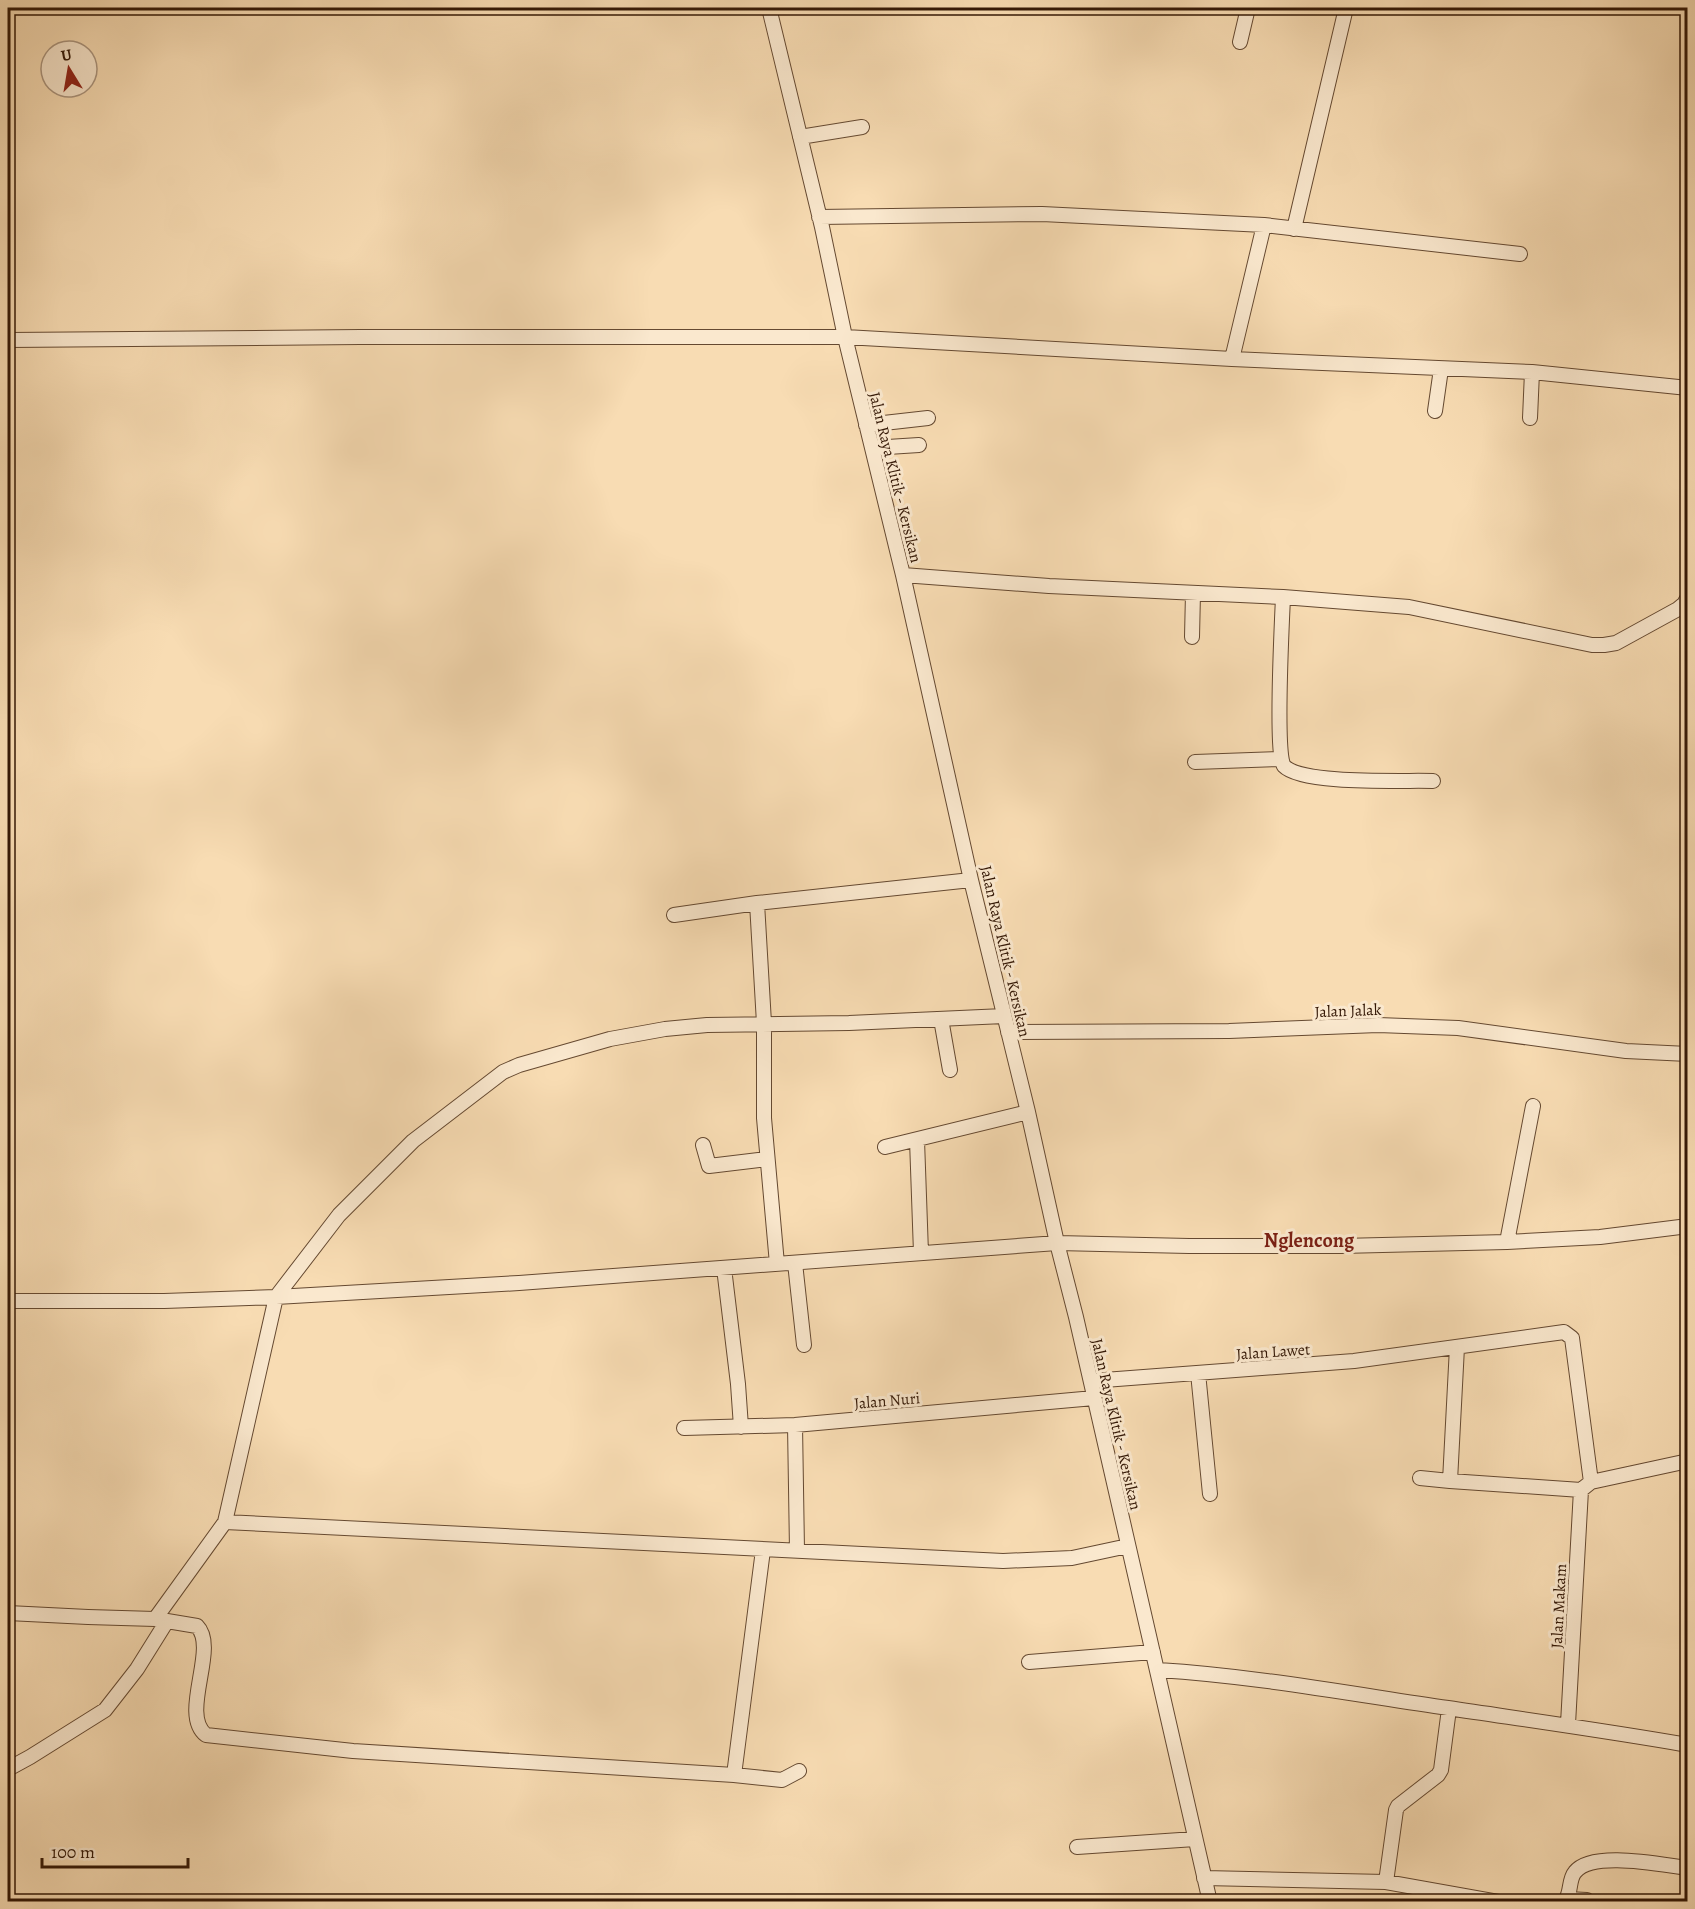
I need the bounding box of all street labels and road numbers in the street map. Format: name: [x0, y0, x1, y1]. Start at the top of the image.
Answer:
street label: Jalan Raya Klitik - Kersikan: [863, 390, 927, 565]
street label: Jalan Raya Klitik - Kersikan: [975, 863, 1036, 1039]
street label: Jalan Jalak: [1314, 999, 1382, 1023]
street label: Jalan Raya Klitik - Kersikan: [1086, 1336, 1147, 1512]
street label: Jalan Lawet: [1235, 1338, 1311, 1366]
street label: Jalan Nuri: [853, 1387, 921, 1415]
street label: Jalan Makam: [1546, 1563, 1572, 1649]

